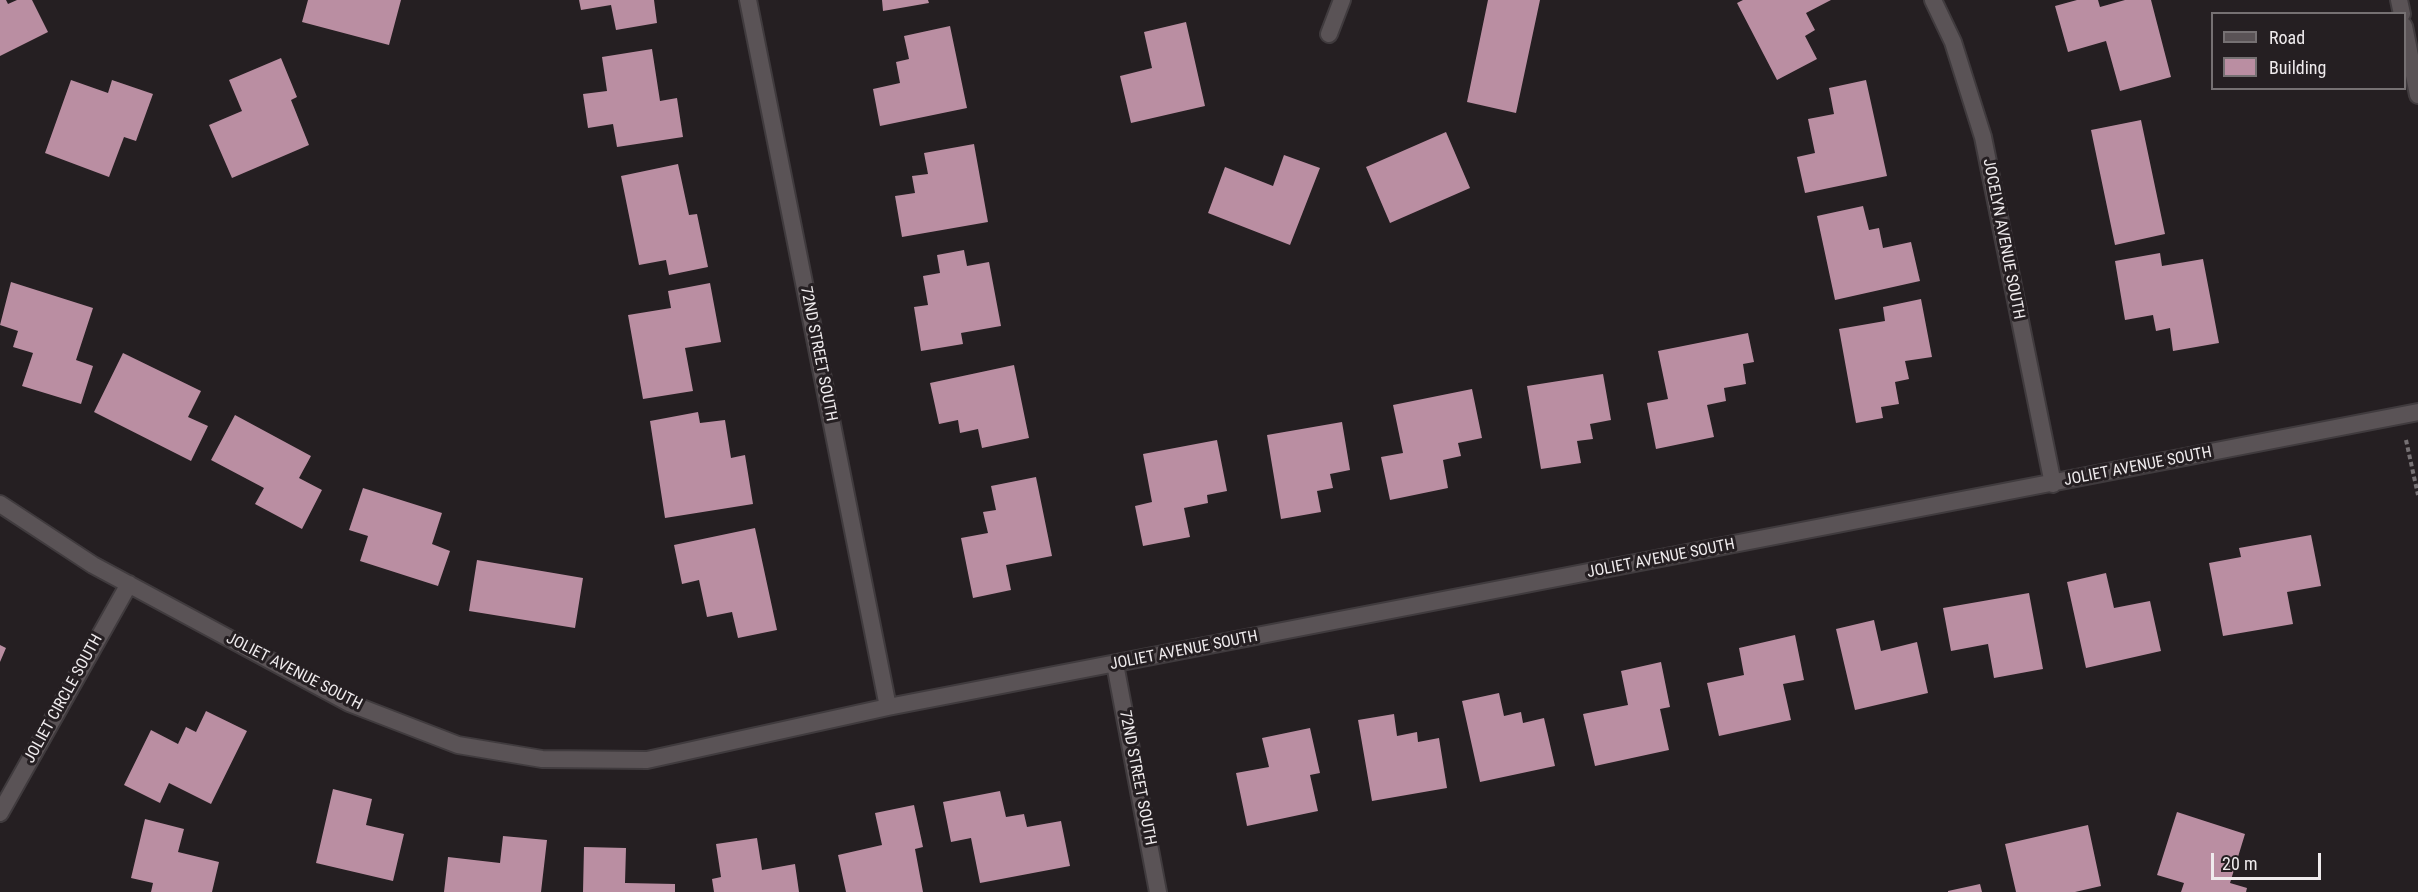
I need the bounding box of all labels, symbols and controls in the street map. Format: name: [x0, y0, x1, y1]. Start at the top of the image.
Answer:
legend: [2211, 12, 2406, 90]
text: Road: [2269, 27, 2305, 48]
text: Building: [2269, 57, 2326, 78]
street label: JOCELYN AVENUE SOUTH: [1978, 157, 2028, 321]
street label: 72ND STREET SOUTH: [796, 285, 840, 423]
street label: JOLIET AVENUE SOUTH: [2062, 443, 2214, 491]
street label: JOLIET AVENUE SOUTH: [1585, 535, 1737, 583]
street label: JOLIET AVENUE SOUTH: [1108, 627, 1260, 675]
street label: JOLIET AVENUE SOUTH: [223, 629, 365, 715]
street label: JOLIET CIRCLE SOUTH: [21, 631, 107, 767]
street label: 72ND STREET SOUTH: [1115, 709, 1159, 847]
scale bar: [2214, 841, 2324, 879]
text: 20 m: [2222, 853, 2257, 874]

